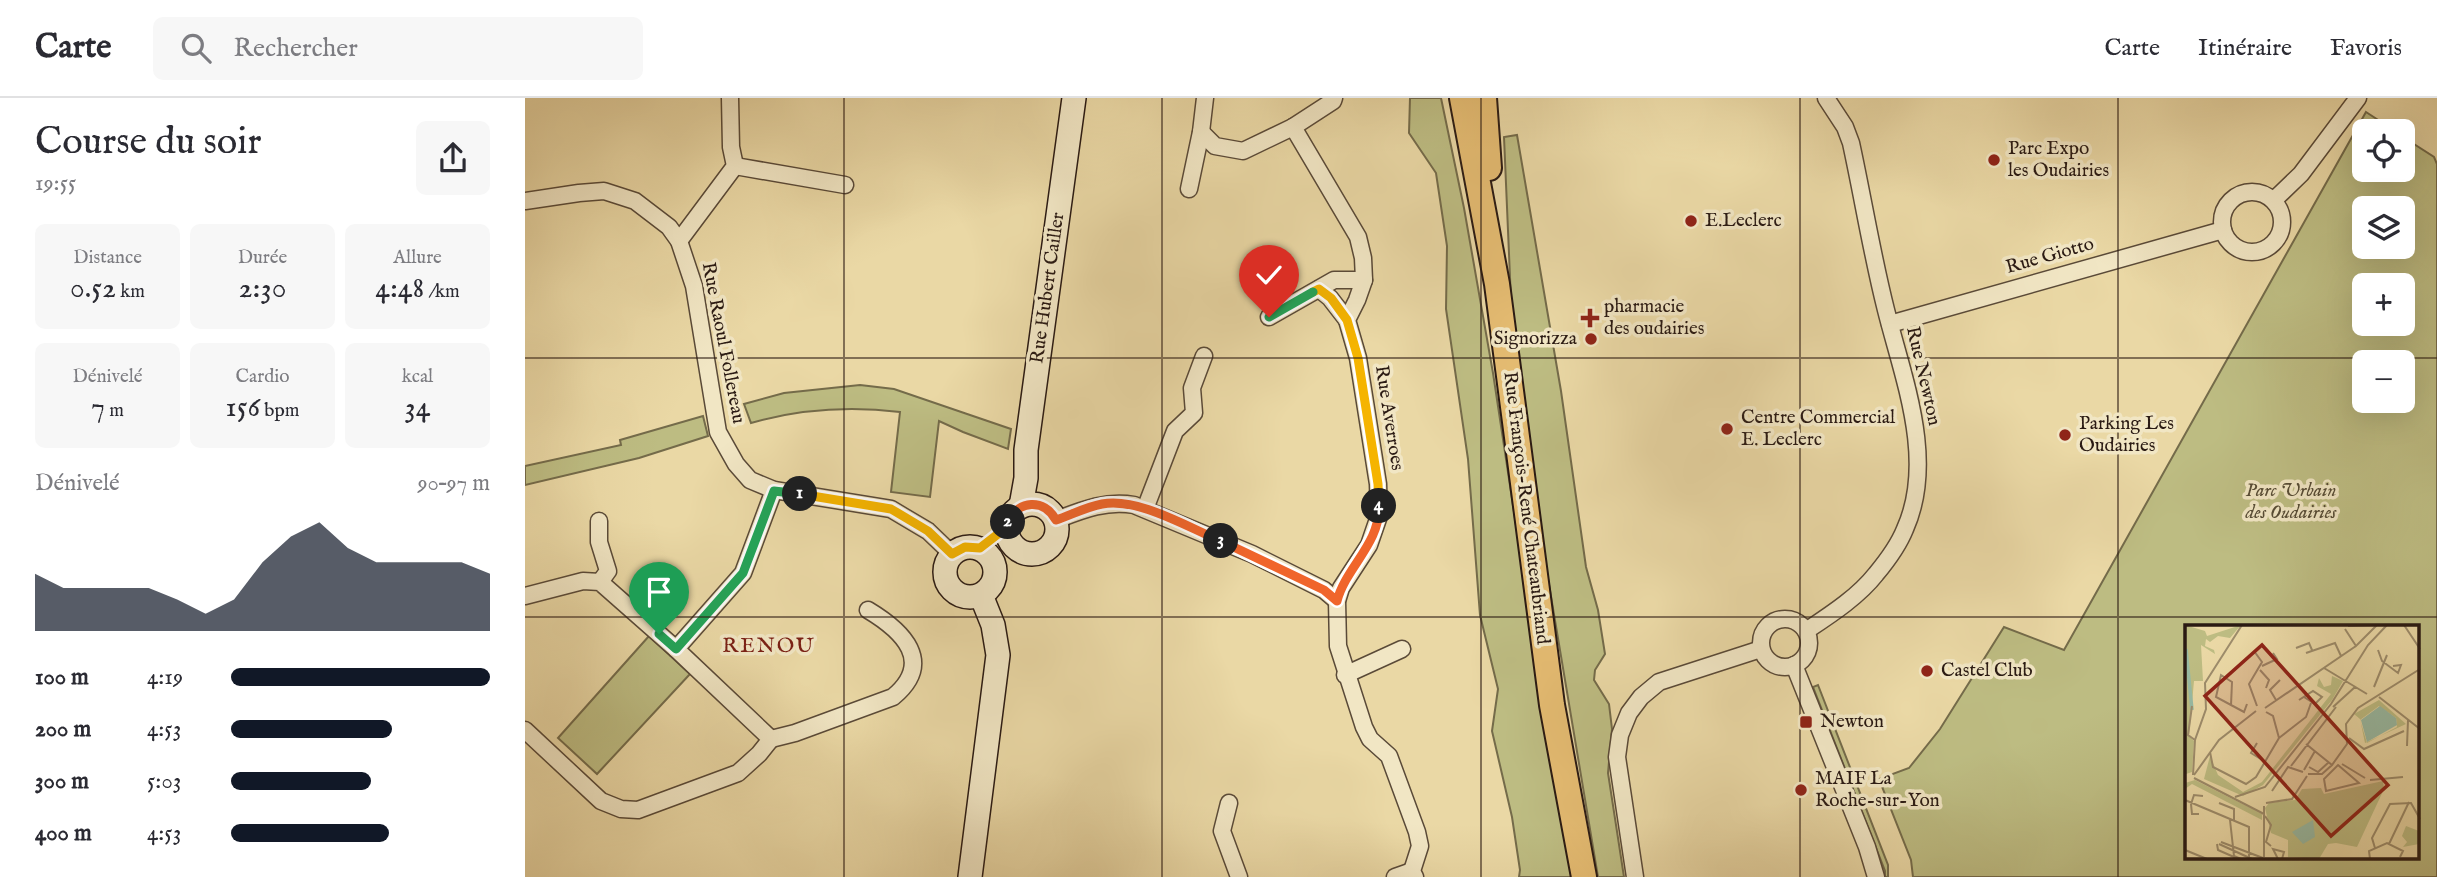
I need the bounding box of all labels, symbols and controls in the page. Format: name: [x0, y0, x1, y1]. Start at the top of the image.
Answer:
search box: [153, 17, 643, 80]
text: Carte: [35, 27, 111, 69]
icon: search: [177, 29, 215, 67]
text: Rechercher: [233, 32, 358, 65]
text: Carte: [2104, 33, 2160, 64]
text: Itinéraire: [2198, 33, 2292, 64]
text: Favoris: [2330, 33, 2402, 64]
text: Course du soir: [35, 119, 261, 167]
map controls: [2352, 119, 2415, 413]
button: locate: [2352, 119, 2415, 182]
button: share: [416, 121, 490, 195]
place label: Parc Expo les Oudairies: [2008, 137, 2109, 183]
marker: Parc Expo les Oudairies: [1986, 152, 2002, 168]
text: 19:55: [35, 169, 76, 198]
button: layers: [2352, 196, 2415, 259]
place label: E.Leclerc: [1705, 209, 1782, 233]
street label: Rue Hubert Cailler: [1026, 211, 1070, 365]
marker: E.Leclerc: [1683, 213, 1699, 229]
street label: Rue Giotto: [2003, 232, 2097, 280]
pin: [1239, 245, 1299, 317]
text: Distance: [73, 246, 142, 270]
text: Durée: [238, 246, 287, 270]
text: Allure: [393, 246, 442, 270]
icon: check: [1250, 256, 1288, 294]
street label: Rue Raoul Follereau: [696, 260, 750, 426]
text: 0.52: [70, 270, 116, 308]
text: 2:30: [239, 270, 286, 308]
text: 4:48: [375, 270, 424, 308]
button: +: [2352, 273, 2415, 336]
text: km: [116, 280, 145, 304]
text: /km: [424, 280, 460, 304]
place label: pharmacie des oudairies: [1604, 295, 1705, 341]
marker: pharmacie des oudairies: [1582, 310, 1598, 326]
street label: Rue Newton: [1900, 324, 1946, 428]
place label: Signorizza: [1494, 327, 1578, 351]
marker: Signorizza: [1583, 331, 1599, 347]
button: −: [2352, 350, 2415, 413]
street label: Rue Averroes: [1369, 364, 1409, 472]
text: Dénivelé: [73, 365, 142, 389]
text: Cardio: [235, 365, 290, 389]
text: kcal: [402, 365, 433, 389]
street label: Rue François-René Chateaubriand: [1497, 370, 1555, 647]
text: 7: [91, 389, 105, 427]
text: 156: [226, 389, 260, 427]
text: 34: [405, 389, 430, 427]
text: m: [105, 399, 124, 423]
text: bpm: [260, 399, 299, 423]
place label: Centre Commercial E. Leclerc: [1741, 406, 1896, 452]
place label: Parking Les Oudairies: [2079, 412, 2174, 458]
marker: Centre Commercial E. Leclerc: [1719, 421, 1735, 437]
marker: Parking Les Oudairies: [2057, 427, 2073, 443]
text: Dénivelé: [35, 469, 120, 498]
text: 90–97 m: [417, 469, 490, 498]
pin: 1: [783, 476, 817, 512]
park label: Parc Urbain des Oudairies: [2244, 479, 2337, 525]
text: 1: [796, 481, 803, 505]
pin: 4: [1361, 488, 1397, 524]
text: 4: [1374, 493, 1383, 517]
pin: 2: [991, 504, 1025, 540]
text: 2: [1003, 509, 1012, 533]
pin: 3: [1203, 524, 1239, 558]
text: 3: [1217, 528, 1224, 552]
pin: [629, 562, 689, 634]
icon: arrive: [640, 573, 678, 611]
inset map: [2185, 625, 2420, 860]
district label: RENOU: [722, 633, 816, 660]
place label: Castel Club: [1941, 659, 2033, 683]
text: 100 m: [35, 663, 89, 692]
text: 4:19: [147, 663, 183, 692]
marker: Castel Club: [1919, 663, 1935, 679]
place label: Newton: [1820, 710, 1884, 734]
marker: Newton: [1798, 714, 1814, 730]
text: 200 m: [35, 715, 91, 744]
text: 4:53: [147, 715, 181, 744]
text: 300 m: [35, 767, 89, 796]
text: 5:03: [147, 767, 181, 796]
place label: MAIF La Roche-sur-Yon: [1815, 767, 1940, 813]
marker: MAIF La Roche-sur-Yon: [1793, 782, 1809, 798]
text: 400 m: [35, 819, 92, 848]
text: 4:53: [147, 819, 181, 848]

